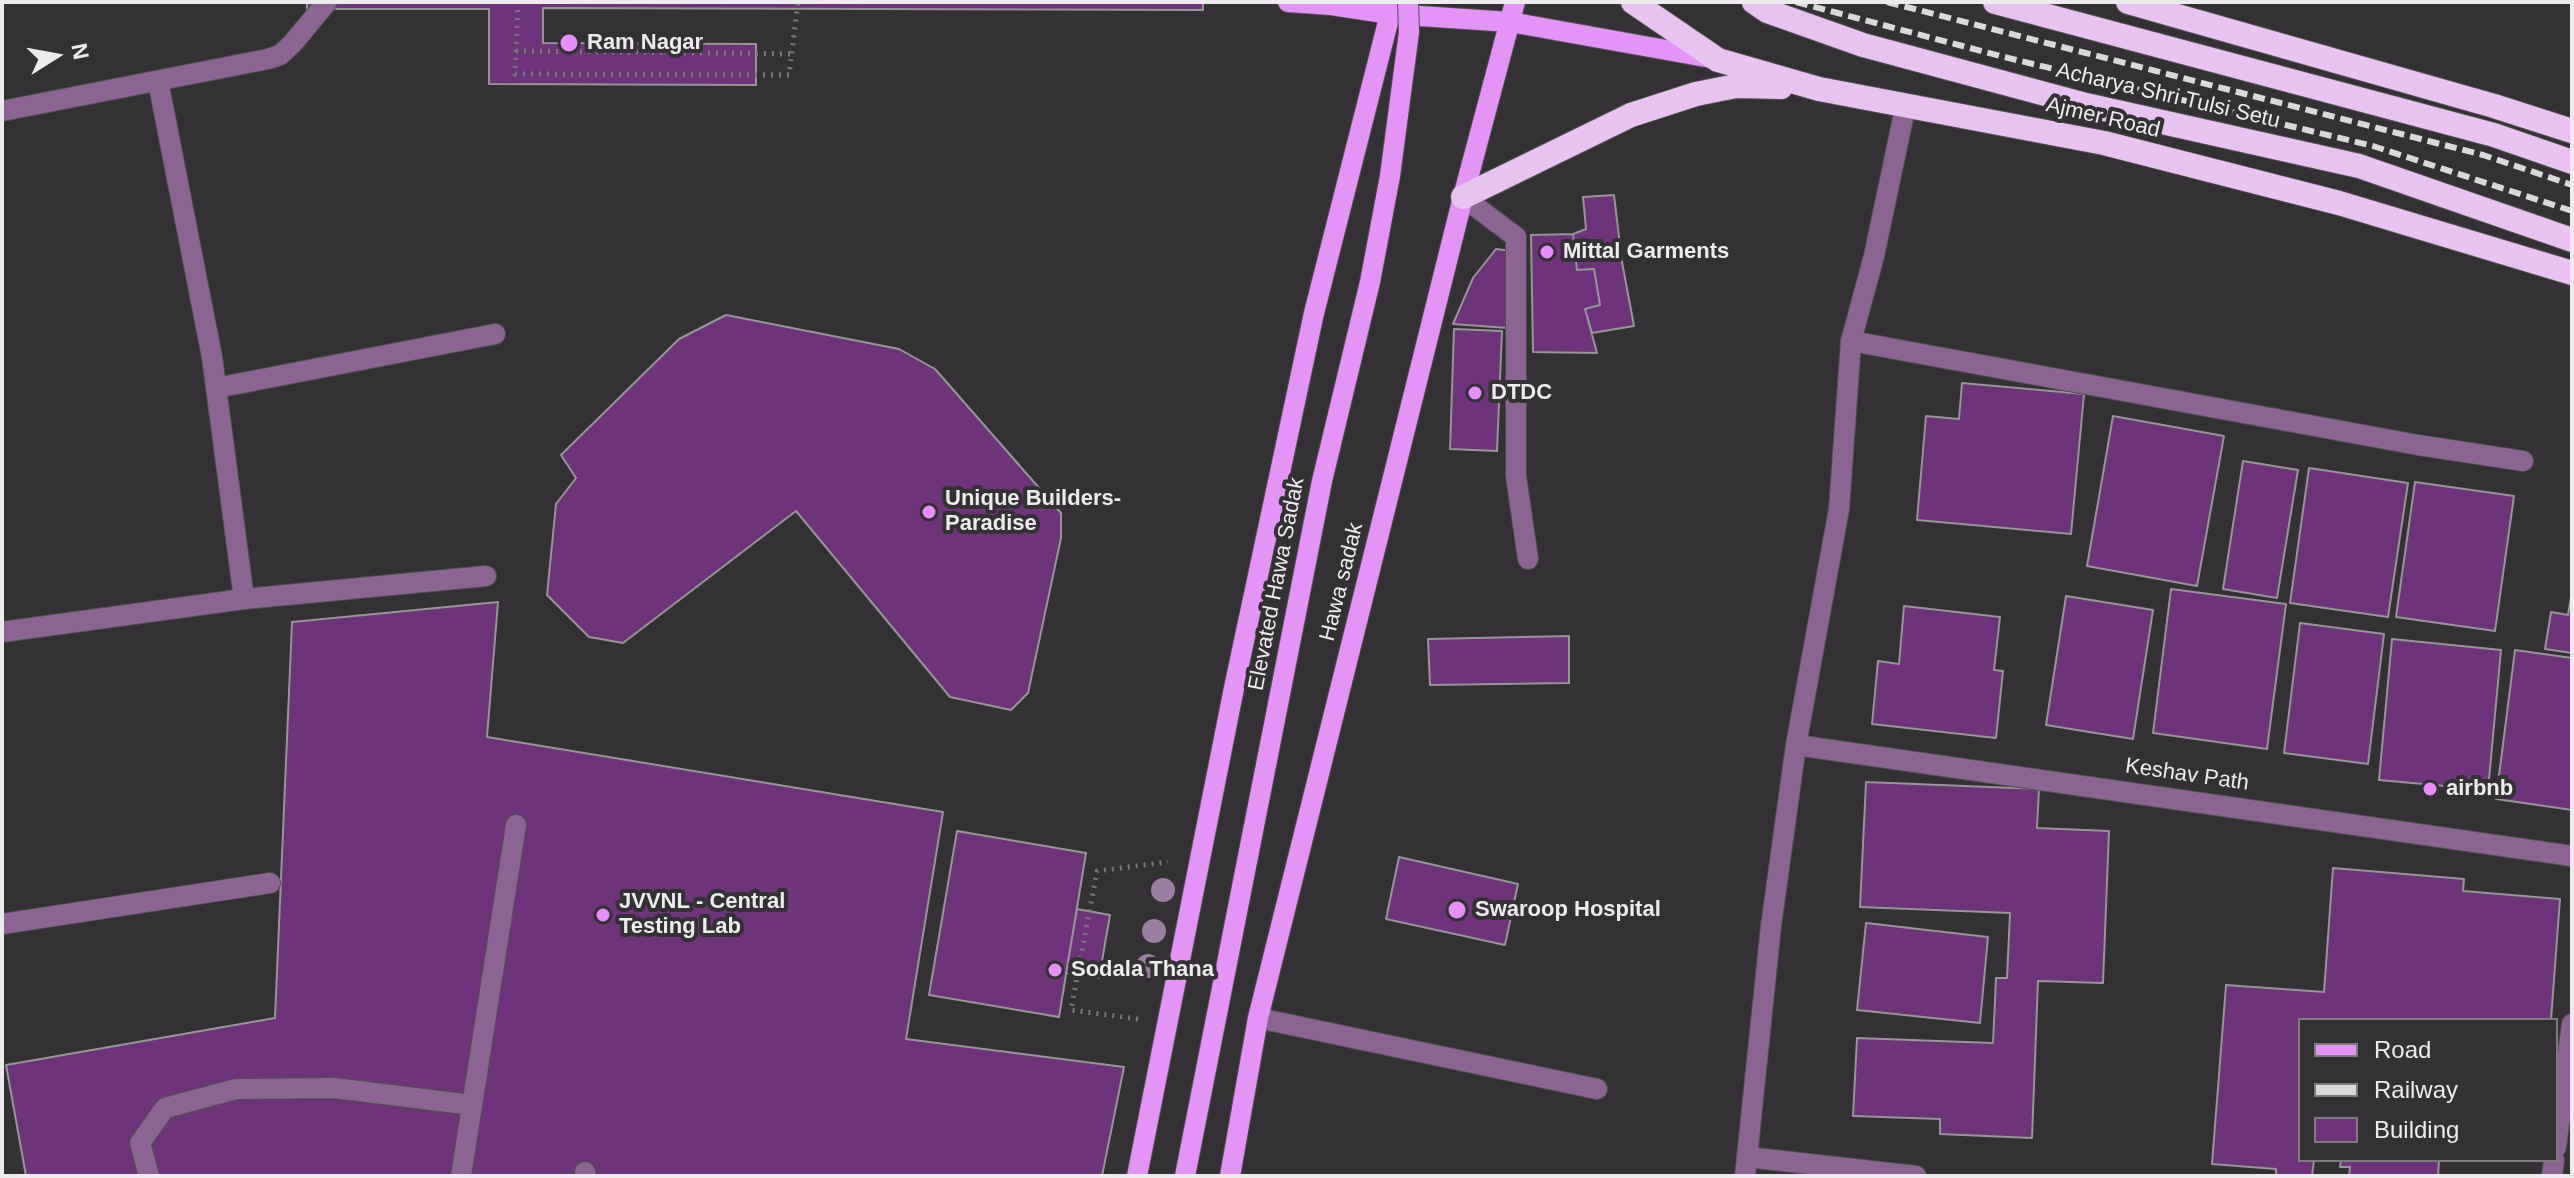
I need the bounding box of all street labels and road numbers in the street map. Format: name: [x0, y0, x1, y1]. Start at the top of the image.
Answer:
street label: Acharya Shri Tulsi Setu: [2053, 57, 2283, 135]
street label: Ajmer Road: [2043, 92, 2163, 144]
street label: Elevated Hawa Sadak: [1243, 475, 1311, 693]
street label: Hawa sadak: [1315, 520, 1369, 644]
street label: Keshav Path: [2123, 753, 2251, 797]

